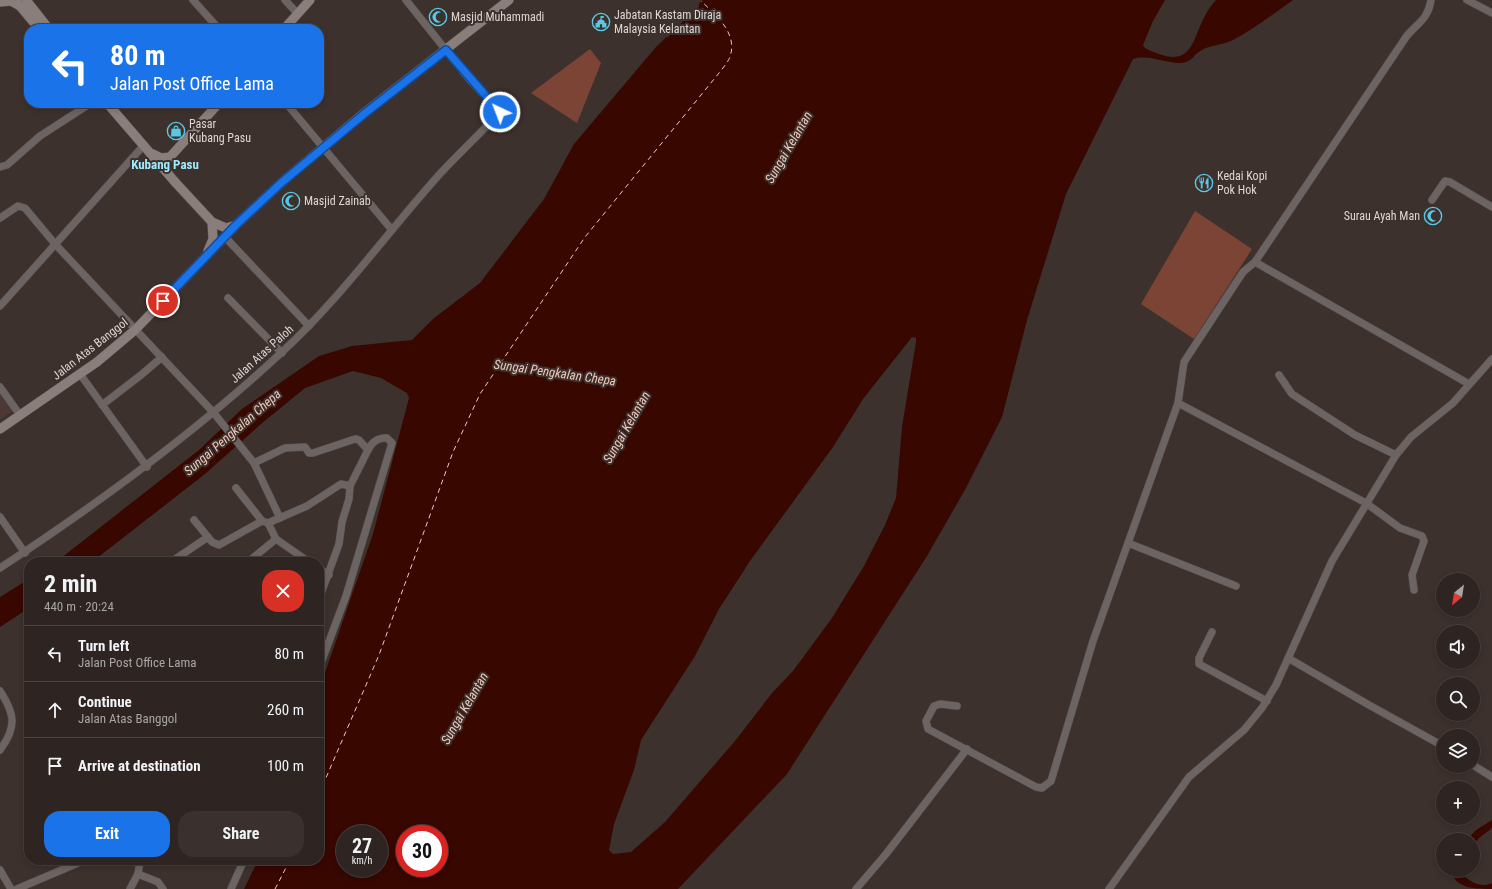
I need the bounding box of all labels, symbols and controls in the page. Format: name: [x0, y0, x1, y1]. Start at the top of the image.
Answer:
mosque icon: Masjid Muhammadi: [428, 7, 448, 27]
place label: Jabatan Kastam Diraja Malaysia Kelantan: [614, 8, 721, 36]
place label: Masjid Muhammadi: [451, 10, 544, 24]
public building icon: Jabatan Kastam Diraja Malaysia Kelantan: [591, 12, 611, 32]
text: 80 m: [110, 39, 166, 72]
icon: left: [44, 40, 96, 92]
text: Jalan Post Office Lama: [110, 73, 274, 94]
position arrow: [479, 91, 521, 133]
water label: Sungai Kelantan: [762, 109, 815, 186]
place label: Pasar Kubang Pasu: [189, 117, 251, 145]
shop icon: Pasar Kubang Pasu: [166, 121, 186, 141]
district label: Kubang Pasu: [131, 157, 199, 172]
place label: Kedai Kopi Pok Hok: [1217, 169, 1267, 197]
restaurant icon: Kedai Kopi Pok Hok: [1194, 173, 1214, 193]
mosque icon: Masjid Zainab: [281, 191, 301, 211]
place label: Masjid Zainab: [304, 194, 371, 208]
mosque icon: Surau Ayah Man: [1423, 206, 1443, 226]
place label: Surau Ayah Man: [1344, 209, 1420, 223]
pin: [146, 284, 180, 318]
icon: arrive: [152, 290, 174, 312]
street label: Jalan Atas Banggol: [50, 315, 130, 383]
street label: Jalan Atas Paloh: [228, 322, 297, 386]
water label: Sungai Pengkalan Chepa: [493, 356, 617, 388]
water label: Sungai Pengkalan Chepa: [181, 386, 284, 478]
water label: Sungai Kelantan: [600, 389, 653, 466]
text: 2 min: [44, 570, 97, 598]
button: close: [262, 570, 304, 612]
north arrow: [1436, 573, 1480, 617]
map controls: [1436, 573, 1480, 877]
text: 440 m · 20:24: [44, 599, 114, 614]
button: sound: [1436, 625, 1480, 669]
text: Turn left: [78, 637, 129, 655]
icon: left: [44, 643, 66, 665]
text: 80 m: [274, 645, 304, 663]
text: Jalan Post Office Lama: [78, 655, 196, 670]
water label: Sungai Kelantan: [438, 670, 491, 747]
button: search: [1436, 677, 1480, 721]
text: Continue: [78, 693, 132, 711]
icon: ahead: [44, 699, 66, 721]
text: 260 m: [267, 701, 304, 719]
text: Jalan Atas Banggol: [78, 711, 177, 726]
button: layers: [1436, 729, 1480, 773]
icon: arrive: [44, 755, 66, 777]
text: Arrive at destination: [78, 757, 201, 775]
text: 100 m: [267, 757, 304, 775]
button: +: [1436, 781, 1480, 825]
button: Exit: [44, 811, 170, 857]
button: Share: [178, 811, 304, 857]
speed limit sign: 30: [396, 825, 448, 877]
button: −: [1436, 833, 1480, 877]
text: 27: [352, 834, 372, 858]
text: km/h: [352, 855, 372, 866]

